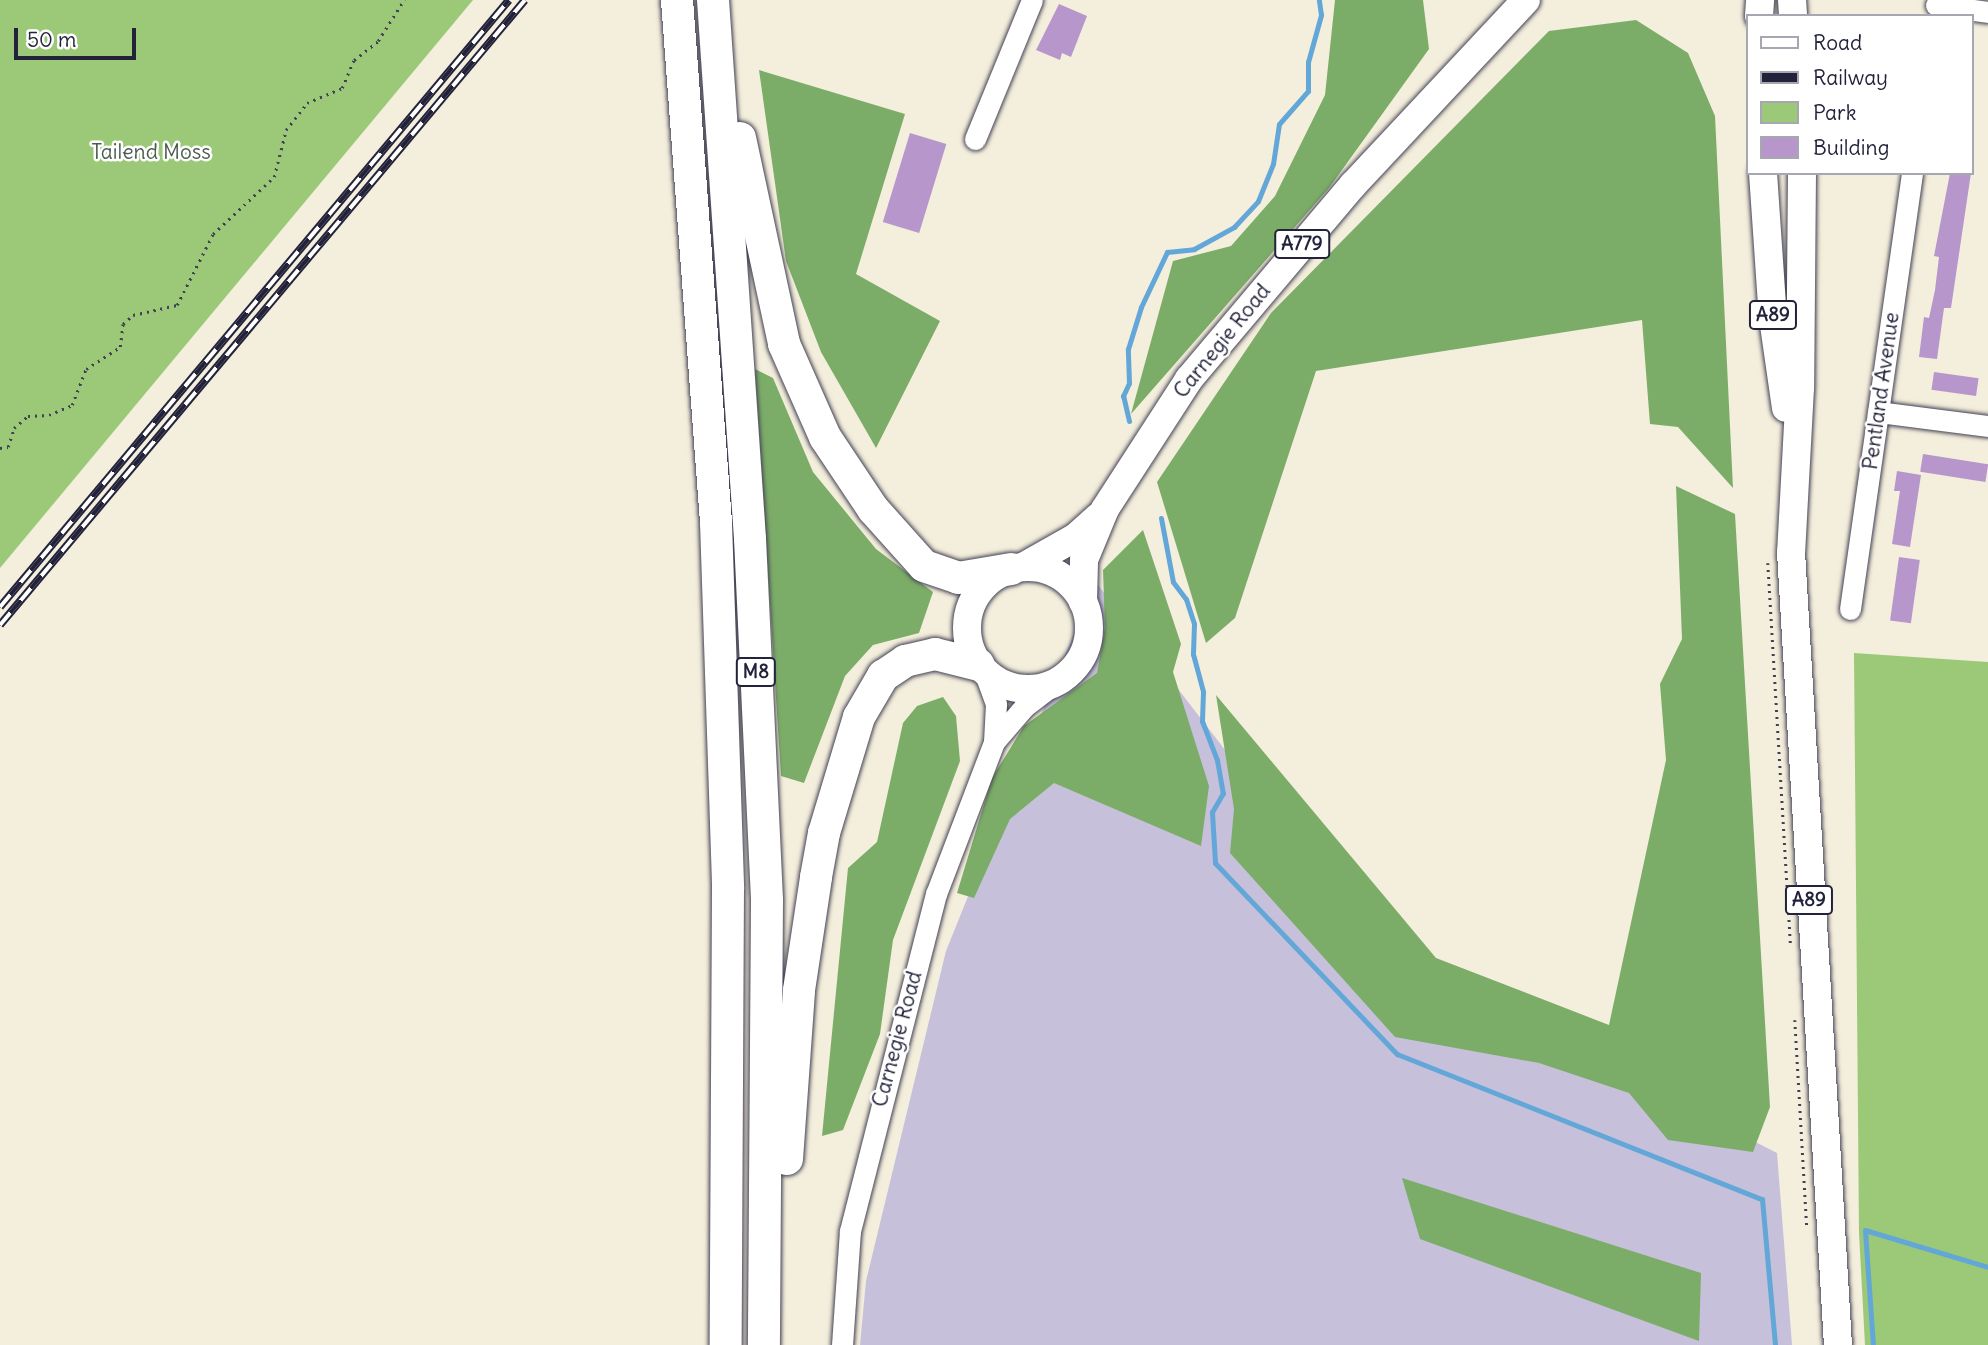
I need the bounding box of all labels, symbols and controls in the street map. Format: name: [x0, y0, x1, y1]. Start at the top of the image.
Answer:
scale bar: [18, 14, 140, 58]
legend: [1746, 14, 1974, 175]
text: 50 m: [27, 26, 76, 53]
text: Road: [1813, 29, 1862, 56]
text: Railway: [1813, 64, 1888, 91]
text: Park: [1813, 99, 1856, 126]
text: Building: [1813, 134, 1889, 161]
park label: Tailend Moss: [91, 139, 211, 165]
road number: A779: [1274, 228, 1330, 260]
street label: Carnegie Road: [1168, 279, 1276, 403]
road number: A89: [1748, 300, 1798, 330]
street label: Pentland Avenue: [1857, 311, 1905, 471]
road number: M8: [735, 656, 777, 688]
road number: A89: [1784, 885, 1834, 916]
street label: Carnegie Road: [867, 968, 927, 1110]

